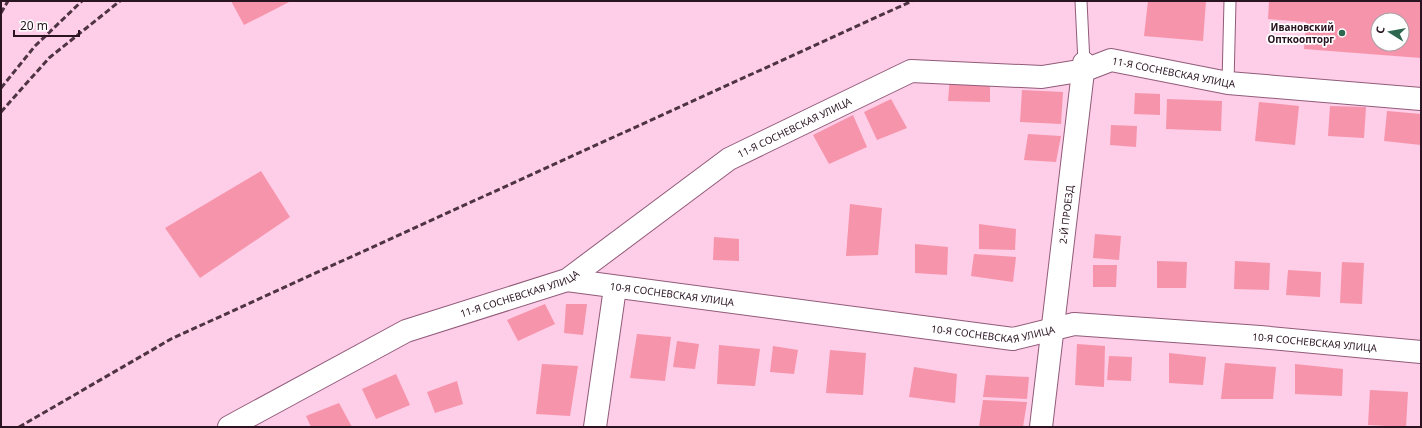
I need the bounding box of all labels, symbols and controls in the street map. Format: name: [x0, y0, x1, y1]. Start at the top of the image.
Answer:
scale bar: [14, 12, 79, 38]
north arrow: [1370, 12, 1410, 52]
text: 20 m: [20, 17, 48, 34]
place label: Ивановский Опткоопторг: [1268, 20, 1334, 46]
text: С: [1372, 25, 1388, 35]
marker: Ивановский Опткоопторг: [1337, 28, 1347, 38]
street label: 11-Я СОСНЕВСКАЯ УЛИЦА: [1111, 53, 1236, 91]
street label: 11-Я СОСНЕВСКАЯ УЛИЦА: [735, 94, 854, 161]
street label: 2-Й ПРОЕЗД: [1056, 184, 1077, 245]
street label: 11-Я СОСНЕВСКАЯ УЛИЦА: [458, 266, 582, 320]
street label: 10-Я СОСНЕВСКАЯ УЛИЦА: [609, 279, 736, 309]
street label: 10-Я СОСНЕВСКАЯ УЛИЦА: [930, 321, 1057, 346]
street label: 10-Я СОСНЕВСКАЯ УЛИЦА: [1252, 329, 1378, 355]

